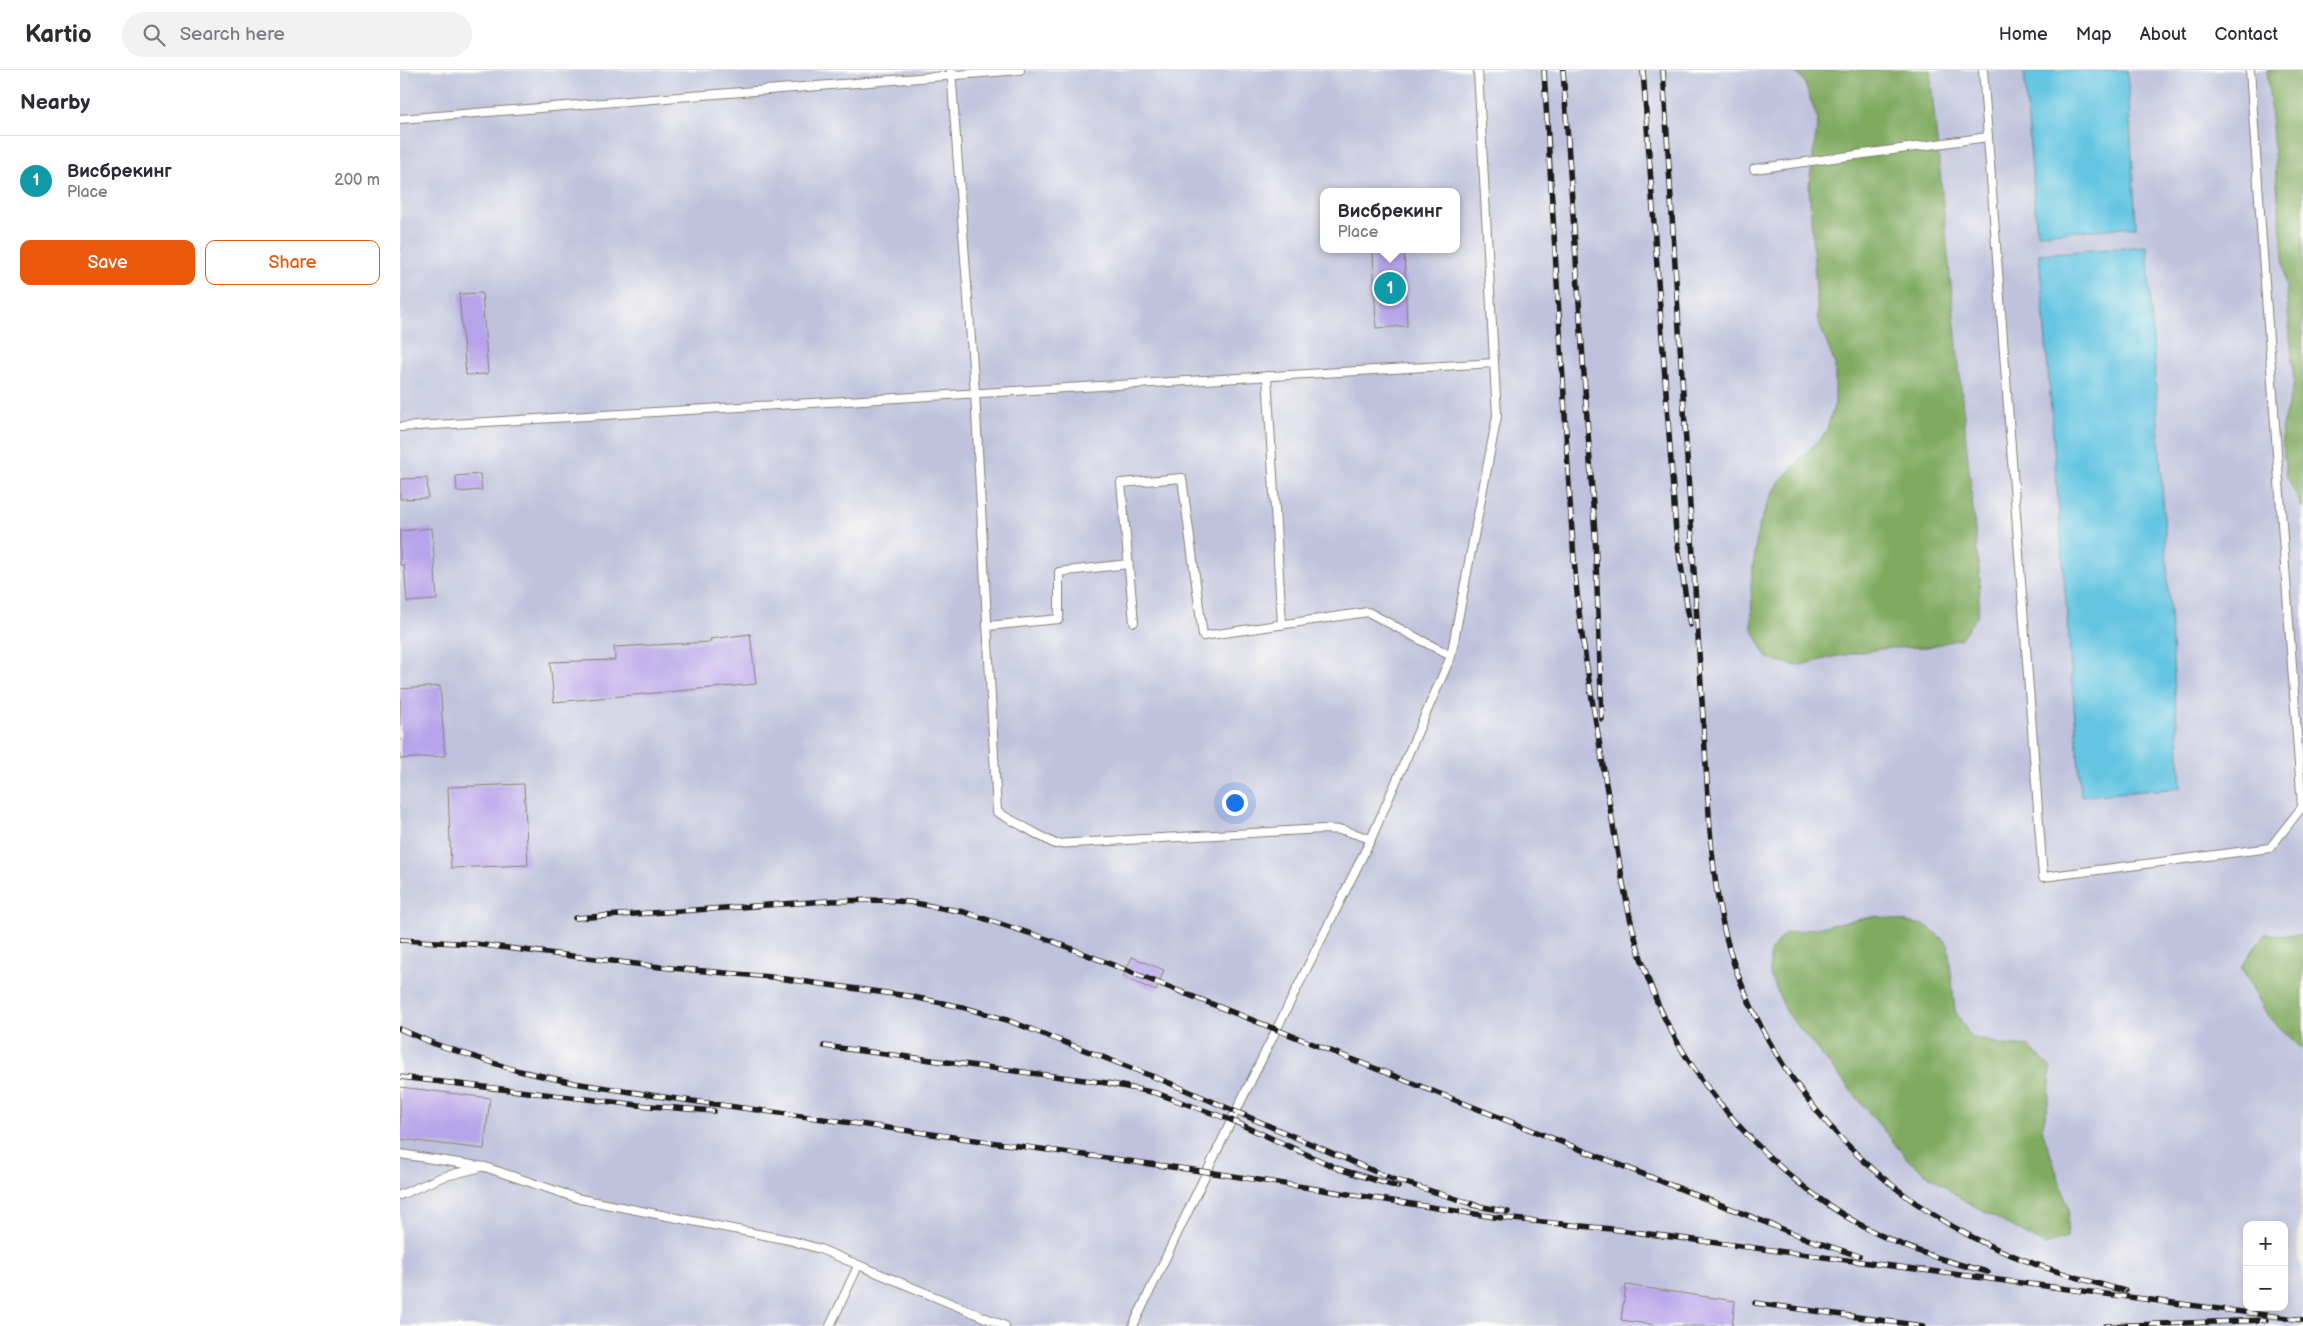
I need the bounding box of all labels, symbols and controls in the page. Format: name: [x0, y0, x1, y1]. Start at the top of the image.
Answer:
search box: [122, 12, 472, 57]
text: Kartio: [25, 20, 92, 49]
icon: search: [140, 21, 168, 49]
text: Search here: [180, 23, 285, 46]
text: Home: [1999, 24, 2048, 45]
text: Map: [2076, 24, 2112, 45]
text: About: [2140, 24, 2187, 45]
text: Contact: [2215, 24, 2278, 45]
text: Nearby: [20, 90, 90, 115]
text: Висбрекинг: [67, 160, 172, 183]
text: 1: [33, 171, 39, 190]
text: 200 m: [334, 171, 380, 190]
text: Place: [67, 183, 108, 202]
popup: [1320, 188, 1460, 253]
text: Висбрекинг: [1338, 200, 1442, 223]
text: Place: [1338, 223, 1378, 242]
button: Save: [20, 240, 195, 285]
button: Share: [205, 240, 380, 285]
pin: 1: [1374, 269, 1406, 307]
your location: [1222, 790, 1248, 816]
map controls: [2243, 1221, 2288, 1311]
button: +: [2243, 1221, 2288, 1266]
button: −: [2243, 1266, 2288, 1311]

